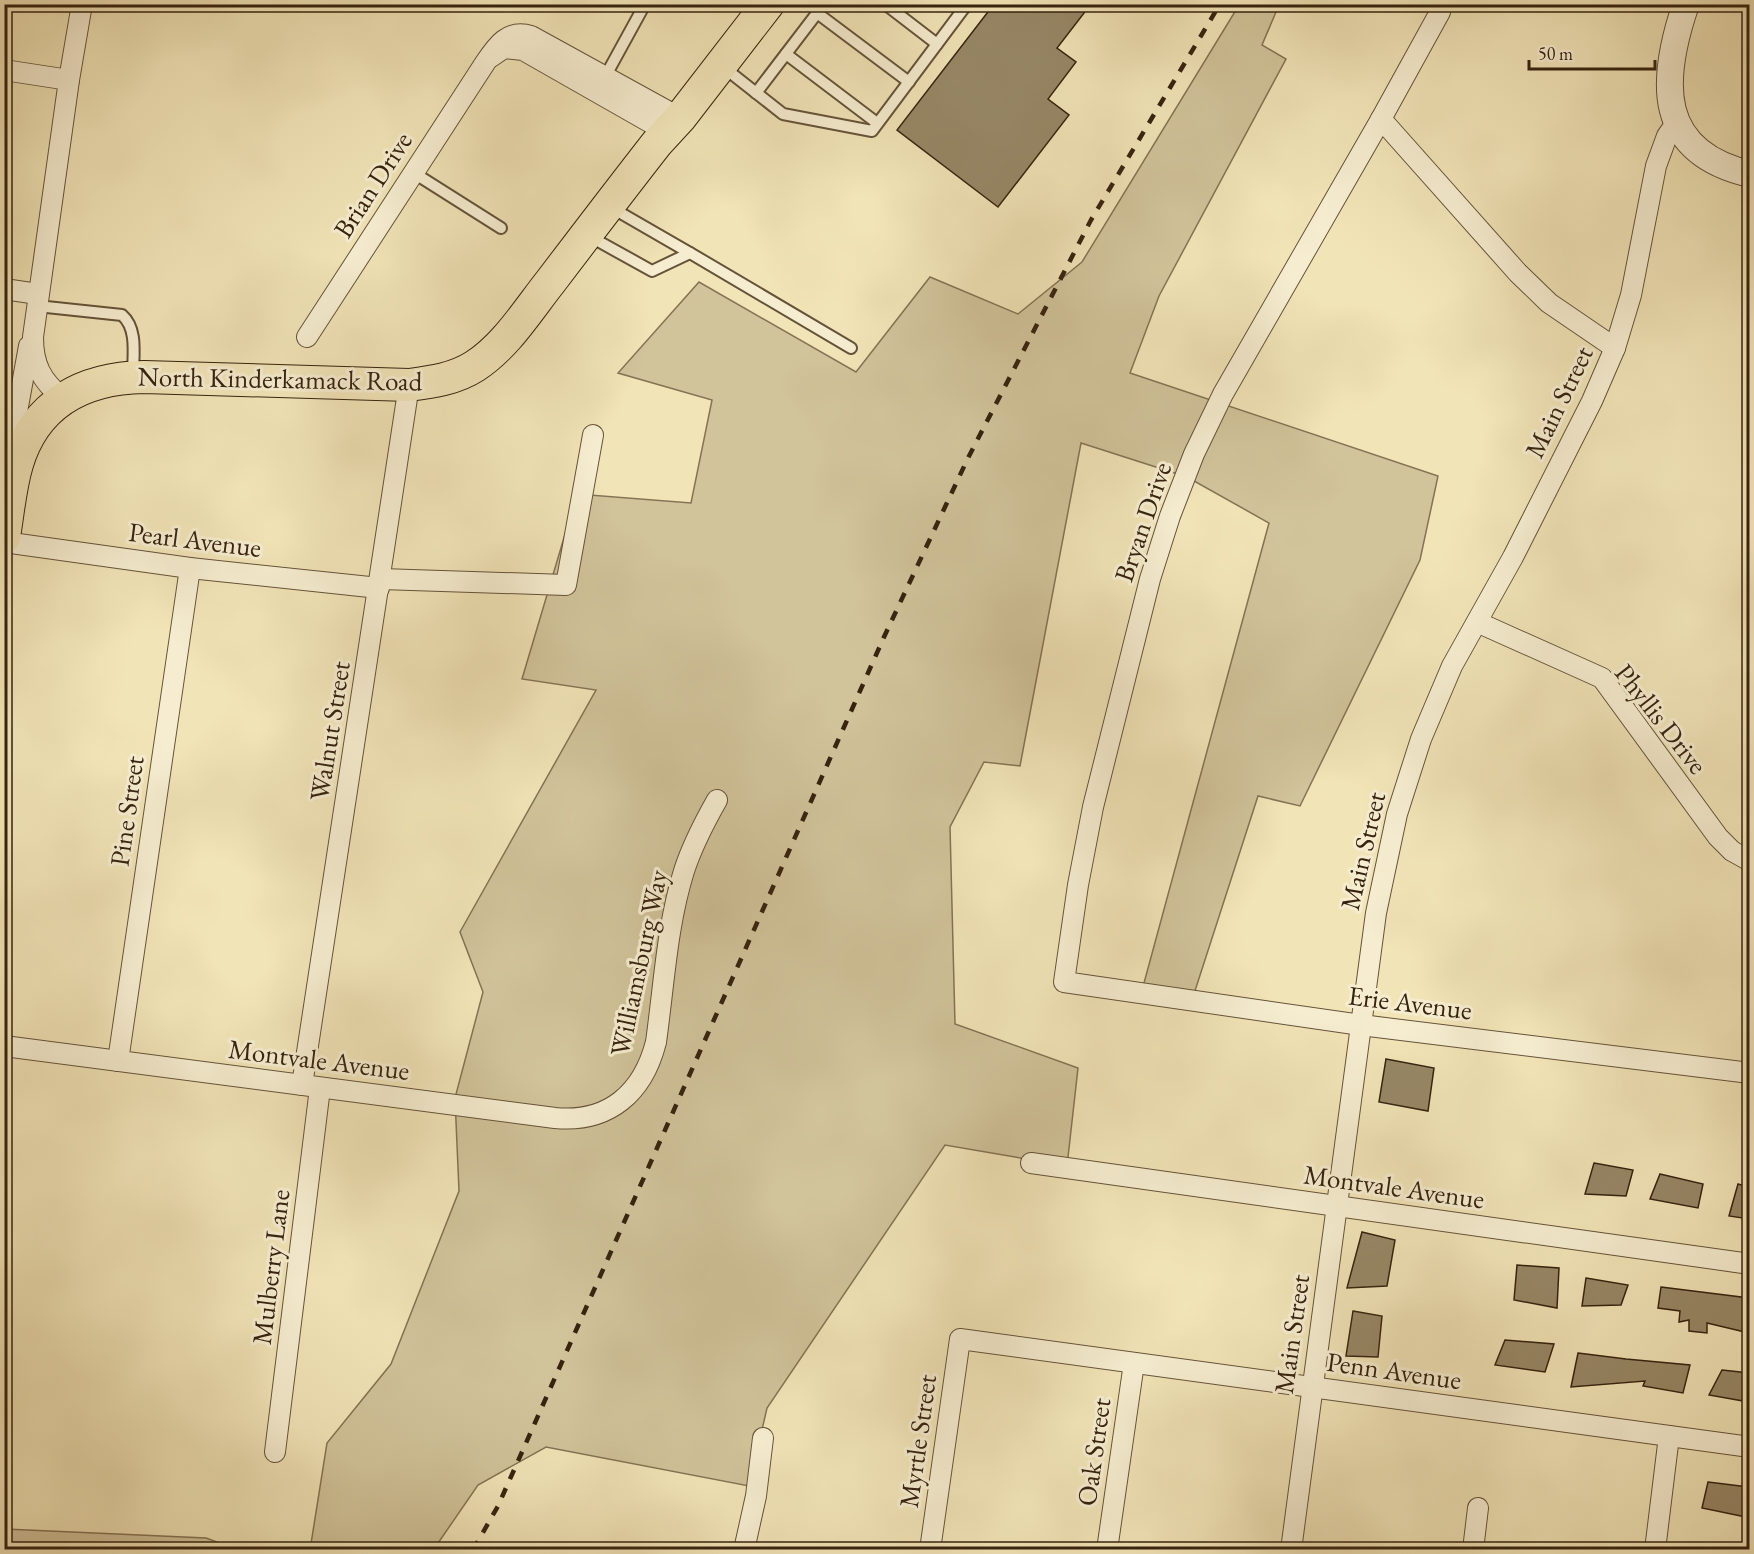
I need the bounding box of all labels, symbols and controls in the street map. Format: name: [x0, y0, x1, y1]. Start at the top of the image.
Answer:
scale bar: [1529, 33, 1655, 71]
text: 50 m: [1538, 42, 1573, 65]
street label: Brian Drive: [325, 125, 420, 244]
street label: Main Street: [1516, 340, 1601, 463]
street label: North Kinderkamack Road: [137, 359, 423, 398]
street label: Bryan Drive: [1106, 457, 1179, 586]
street label: Pearl Avenue: [127, 514, 263, 565]
street label: Phyllis Drive: [1607, 656, 1715, 781]
street label: Walnut Street: [301, 658, 358, 803]
street label: Pine Street: [101, 753, 152, 868]
street label: Main Street: [1332, 788, 1393, 913]
street label: Williamsburg Way: [602, 866, 675, 1059]
street label: Erie Avenue: [1346, 978, 1474, 1027]
street label: Montvale Avenue: [227, 1031, 412, 1088]
street label: Montvale Avenue: [1302, 1157, 1487, 1216]
street label: Mulberry Lane: [244, 1187, 297, 1347]
street label: Main Street: [1266, 1271, 1317, 1396]
street label: Penn Avenue: [1325, 1344, 1464, 1397]
street label: Myrtle Street: [891, 1371, 944, 1510]
street label: Oak Street: [1069, 1395, 1118, 1508]

